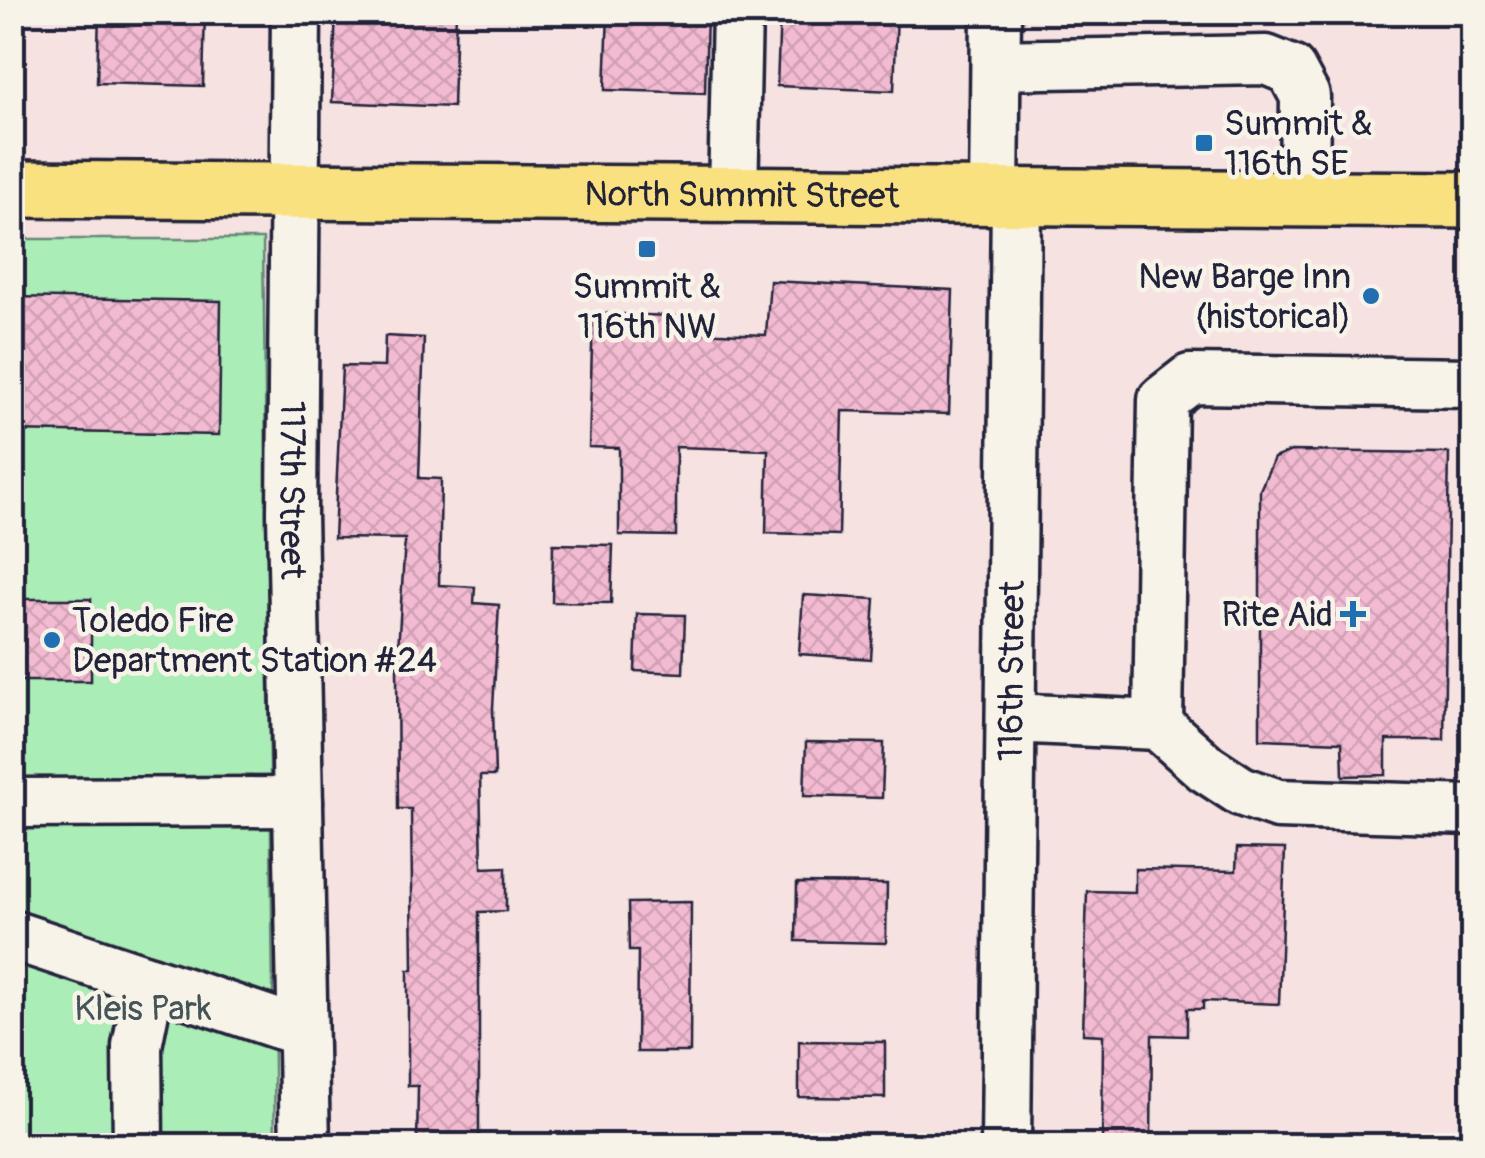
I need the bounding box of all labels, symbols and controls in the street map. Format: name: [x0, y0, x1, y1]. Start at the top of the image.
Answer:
place label: Summit & 116th SE: [1224, 102, 1373, 186]
marker: Summit & 116th SE: [1193, 132, 1215, 154]
street label: North Summit Street: [584, 172, 901, 219]
marker: Summit & 116th NW: [636, 238, 658, 260]
place label: New Barge Inn (historical): [1138, 255, 1351, 339]
place label: Summit & 116th NW: [573, 265, 721, 349]
marker: New Barge Inn (historical): [1360, 285, 1382, 307]
street label: 117th Street: [269, 400, 314, 581]
street label: 116th Street: [989, 579, 1035, 762]
place label: Rite Aid: [1221, 593, 1333, 637]
place label: Toledo Fire Department Station #24: [72, 599, 437, 683]
marker: Rite Aid: [1342, 603, 1364, 625]
marker: Toledo Fire Department Station #24: [41, 629, 63, 651]
park label: Kleis Park: [74, 987, 212, 1031]

